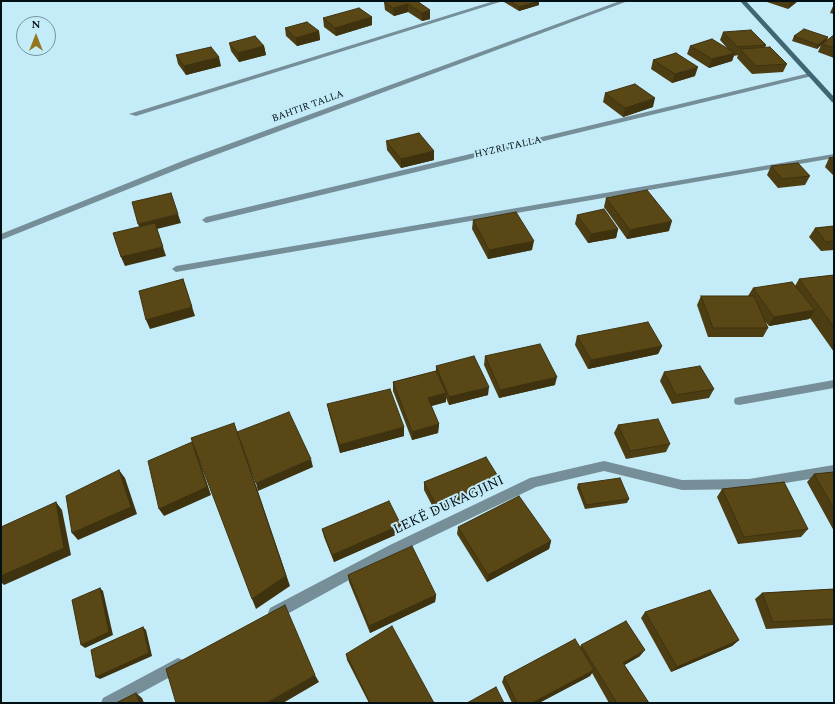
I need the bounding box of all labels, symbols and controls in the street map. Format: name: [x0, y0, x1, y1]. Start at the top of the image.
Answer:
north arrow: [16, 16, 56, 56]
text: N: [32, 16, 40, 33]
street label: BAHTIR TALLA: [270, 88, 346, 126]
street label: HYZRI TALLA: [473, 134, 543, 162]
street label: LEKË DUKAGJINI: [391, 473, 507, 539]

